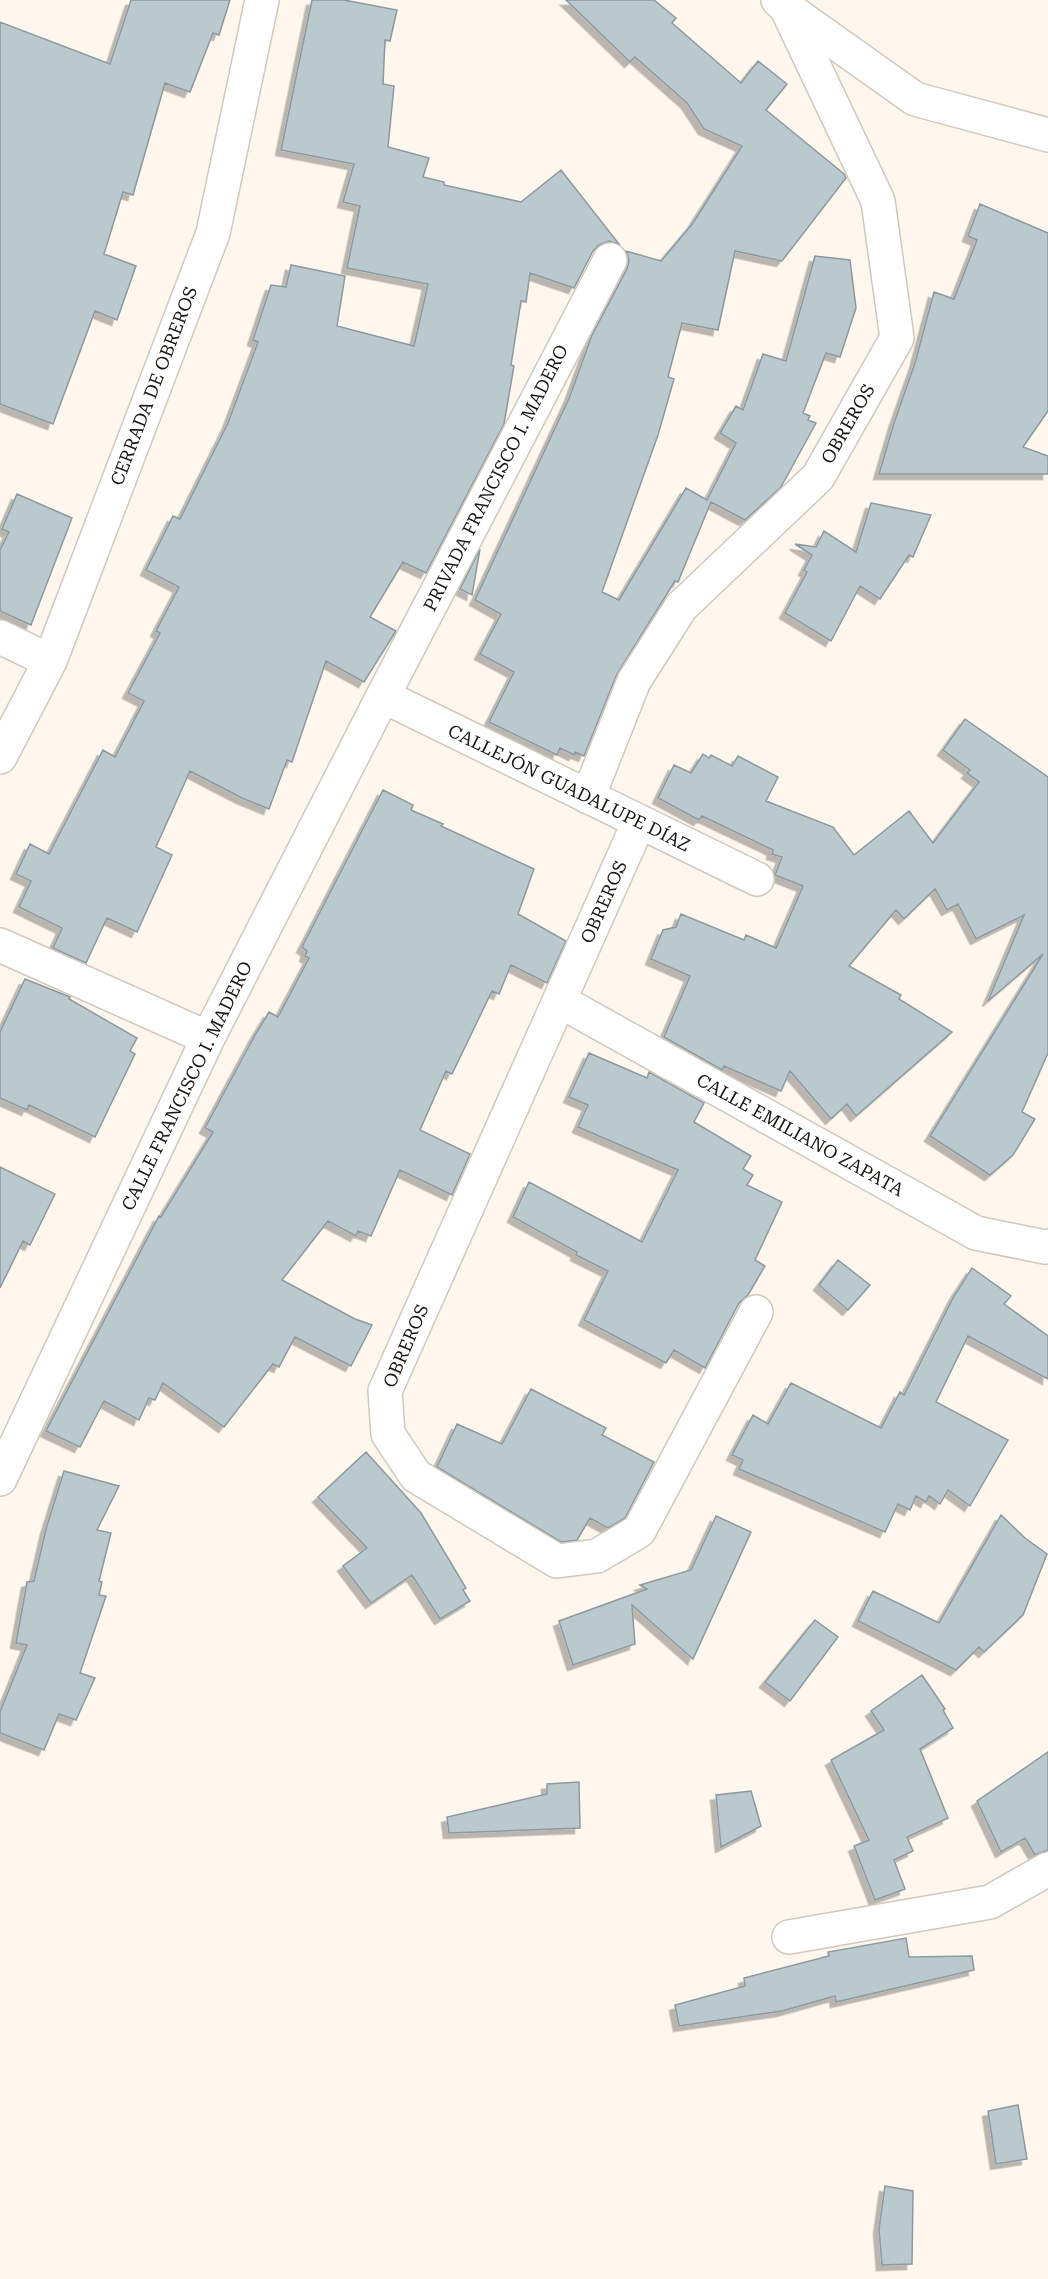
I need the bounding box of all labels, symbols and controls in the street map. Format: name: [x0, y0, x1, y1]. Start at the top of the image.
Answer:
street label: CERRADA DE OBREROS: [106, 283, 201, 488]
street label: PRIVADA FRANCISCO I. MADERO: [419, 341, 572, 615]
street label: OBREROS: [816, 380, 879, 467]
street label: CALLEJÓN GUADALUPE DÍAZ: [445, 720, 694, 855]
street label: OBREROS: [576, 857, 631, 946]
street label: CALLE FRANCISCO I. MADERO: [117, 958, 256, 1214]
street label: CALLE EMILIANO ZAPATA: [693, 1069, 908, 1201]
street label: OBREROS: [379, 1301, 432, 1391]

